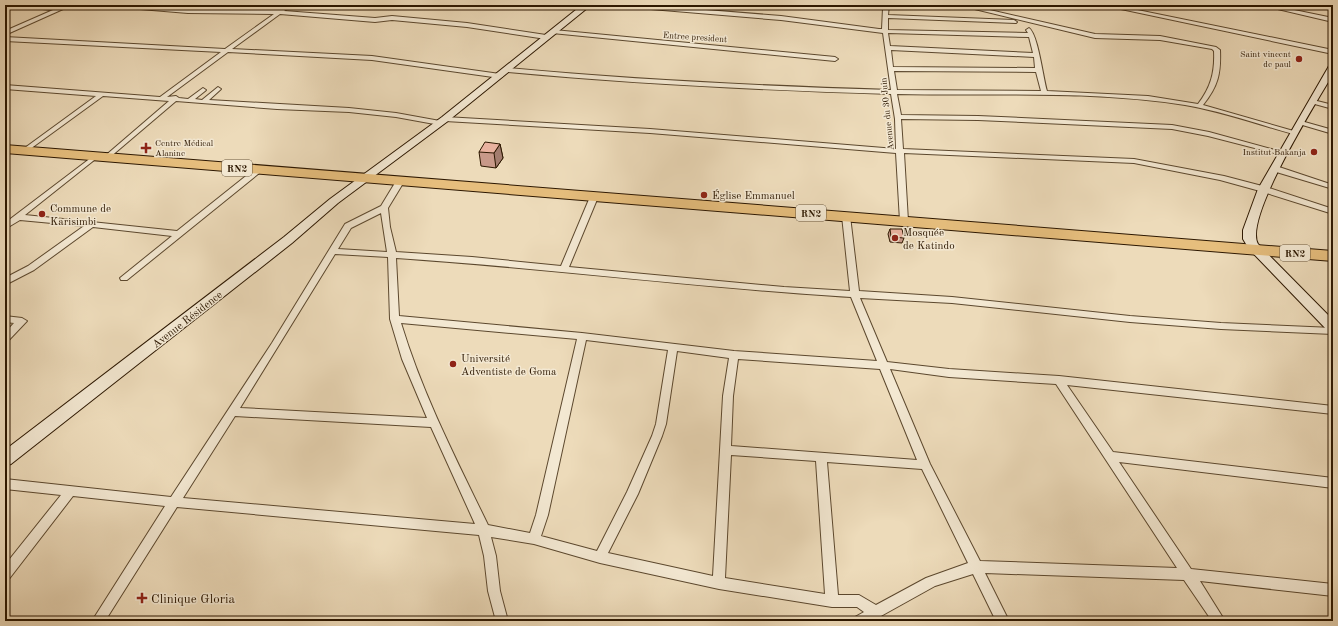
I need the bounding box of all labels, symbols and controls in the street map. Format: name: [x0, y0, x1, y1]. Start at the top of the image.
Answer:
street label: Entree president: [663, 31, 727, 44]
place label: Saint vincent de paul: [1240, 50, 1292, 69]
marker: Saint vincent de paul: [1294, 54, 1304, 64]
street label: Avenue du 30 Juin: [879, 77, 896, 151]
place label: Centre Médical Alanine: [155, 139, 214, 158]
marker: Centre Médical Alanine: [140, 142, 152, 154]
marker: Institut Bakanja: [1309, 147, 1319, 157]
place label: Institut Bakanja: [1243, 148, 1307, 157]
road number: RN2: [222, 160, 252, 176]
place label: Église Emmanuel: [712, 189, 795, 202]
marker: Église Emmanuel: [699, 190, 709, 200]
place label: Commune de Karisimbi: [50, 204, 111, 228]
road number: RN2: [796, 205, 826, 221]
marker: Commune de Karisimbi: [37, 209, 47, 219]
place label: Mosquée de Katindo: [903, 228, 955, 252]
marker: Mosquée de Katindo: [890, 233, 900, 243]
road number: RN2: [1280, 245, 1310, 261]
street label: Avenue Résidence: [151, 290, 225, 351]
place label: Université Adventiste de Goma: [461, 354, 557, 378]
marker: Université Adventiste de Goma: [448, 359, 458, 369]
marker: Clinique Gloria: [136, 592, 148, 604]
place label: Clinique Gloria: [151, 593, 236, 606]

